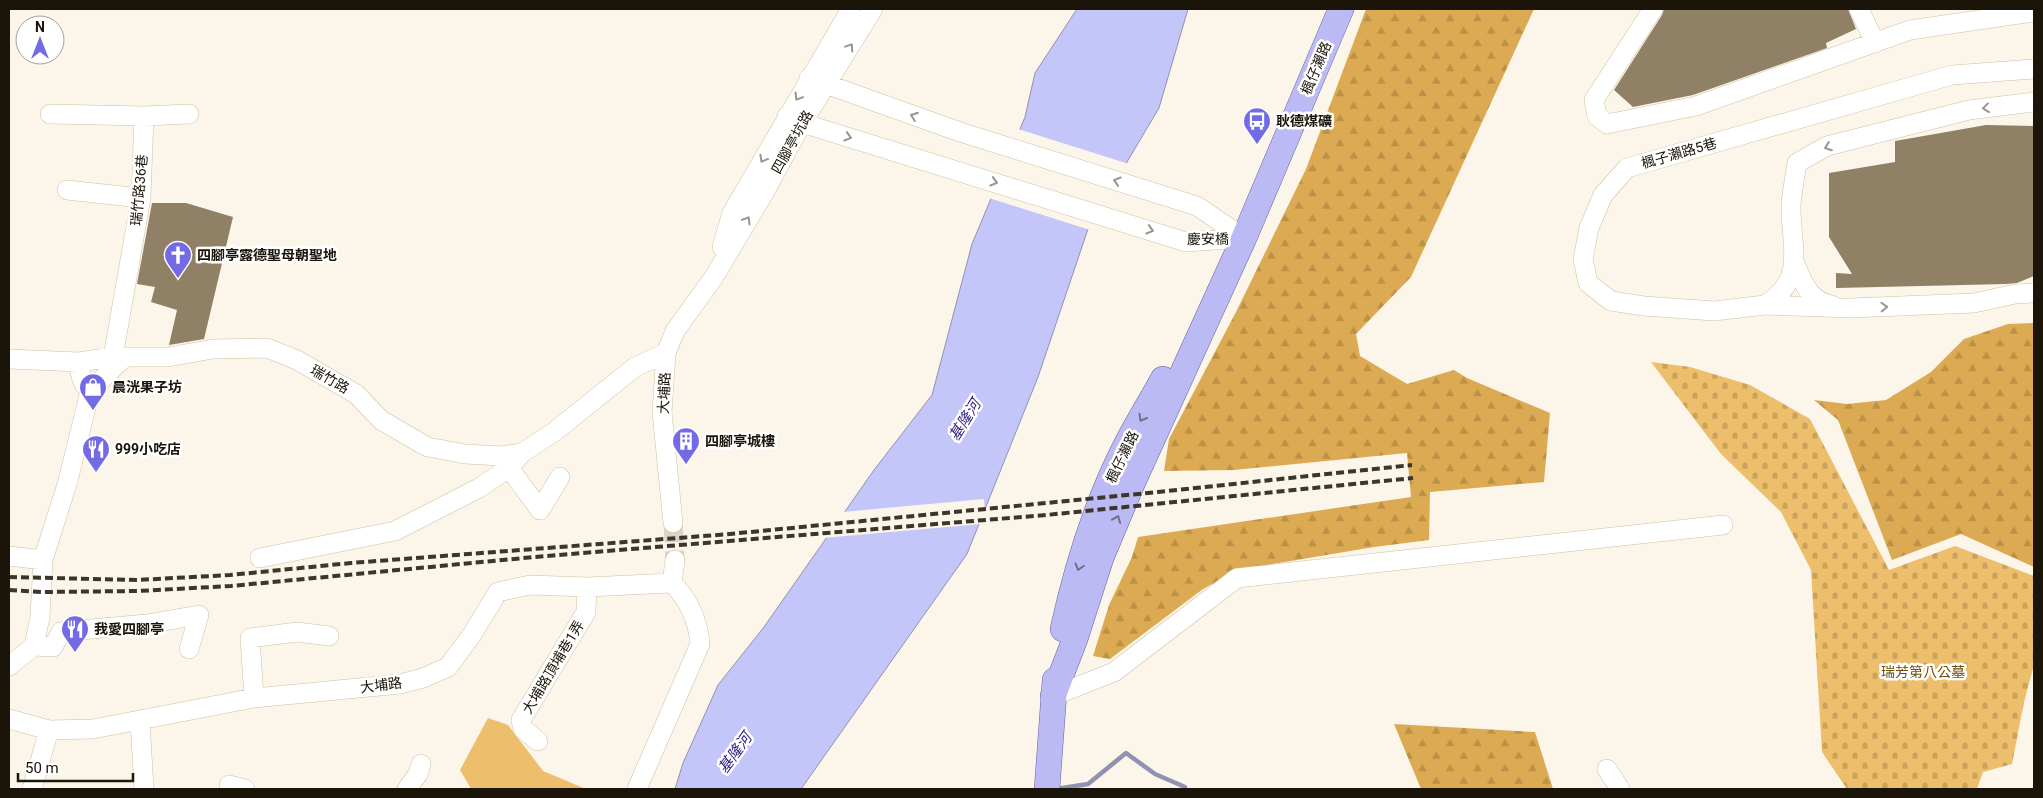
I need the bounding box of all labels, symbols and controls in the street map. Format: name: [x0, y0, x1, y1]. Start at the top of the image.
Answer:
north arrow: [15, 15, 65, 65]
text: N: [35, 19, 45, 35]
street label: 楓仔瀨路: [1298, 39, 1334, 97]
one-way arrow: [844, 43, 853, 53]
one-way arrow: [795, 92, 805, 101]
one-way arrow: [1982, 102, 1990, 113]
bus stop icon: 耿德煤礦: [1242, 106, 1272, 145]
street label: 四腳亭坑路: [768, 108, 816, 176]
one-way arrow: [910, 112, 919, 122]
place label: 耿德煤礦: [1276, 113, 1332, 129]
one-way arrow: [844, 132, 852, 142]
street label: 楓子瀨路5巷: [1639, 135, 1719, 171]
one-way arrow: [1824, 140, 1833, 151]
one-way arrow: [759, 153, 769, 162]
street label: 瑞竹路36巷: [128, 154, 150, 226]
one-way arrow: [990, 177, 998, 187]
one-way arrow: [1113, 177, 1122, 187]
one-way arrow: [740, 216, 750, 225]
one-way arrow: [1145, 225, 1153, 235]
street label: 慶安橋: [1187, 231, 1229, 247]
church icon: 四腳亭露德聖母朝聖地: [163, 240, 193, 279]
place label: 四腳亭露德聖母朝聖地: [197, 247, 337, 263]
one-way arrow: [1880, 301, 1888, 312]
street label: 瑞竹路: [308, 362, 352, 396]
shop icon: 晨洸果子坊: [78, 372, 108, 411]
street label: 大埔路: [655, 372, 673, 414]
place label: 晨洸果子坊: [112, 379, 182, 395]
water label: 基隆河: [945, 394, 986, 444]
one-way arrow: [1138, 412, 1148, 421]
building icon: 四腳亭城樓: [671, 426, 701, 465]
street label: 楓仔瀨路: [1103, 428, 1141, 486]
place label: 四腳亭城樓: [705, 433, 775, 449]
restaurant icon: 999小吃店: [81, 434, 111, 473]
place label: 999小吃店: [115, 441, 181, 457]
one-way arrow: [1111, 515, 1122, 524]
one-way arrow: [1075, 562, 1085, 571]
restaurant icon: 我愛四腳亭: [60, 614, 90, 653]
street label: 大埔路頂埔巷1弄: [519, 618, 587, 716]
place label: 我愛四腳亭: [94, 621, 164, 637]
park label: 瑞芳第八公墓: [1881, 664, 1965, 680]
street label: 大埔路: [359, 675, 403, 695]
water label: 基隆河: [714, 727, 757, 776]
scale bar: [18, 750, 132, 782]
text: 50 m: [25, 759, 59, 777]

